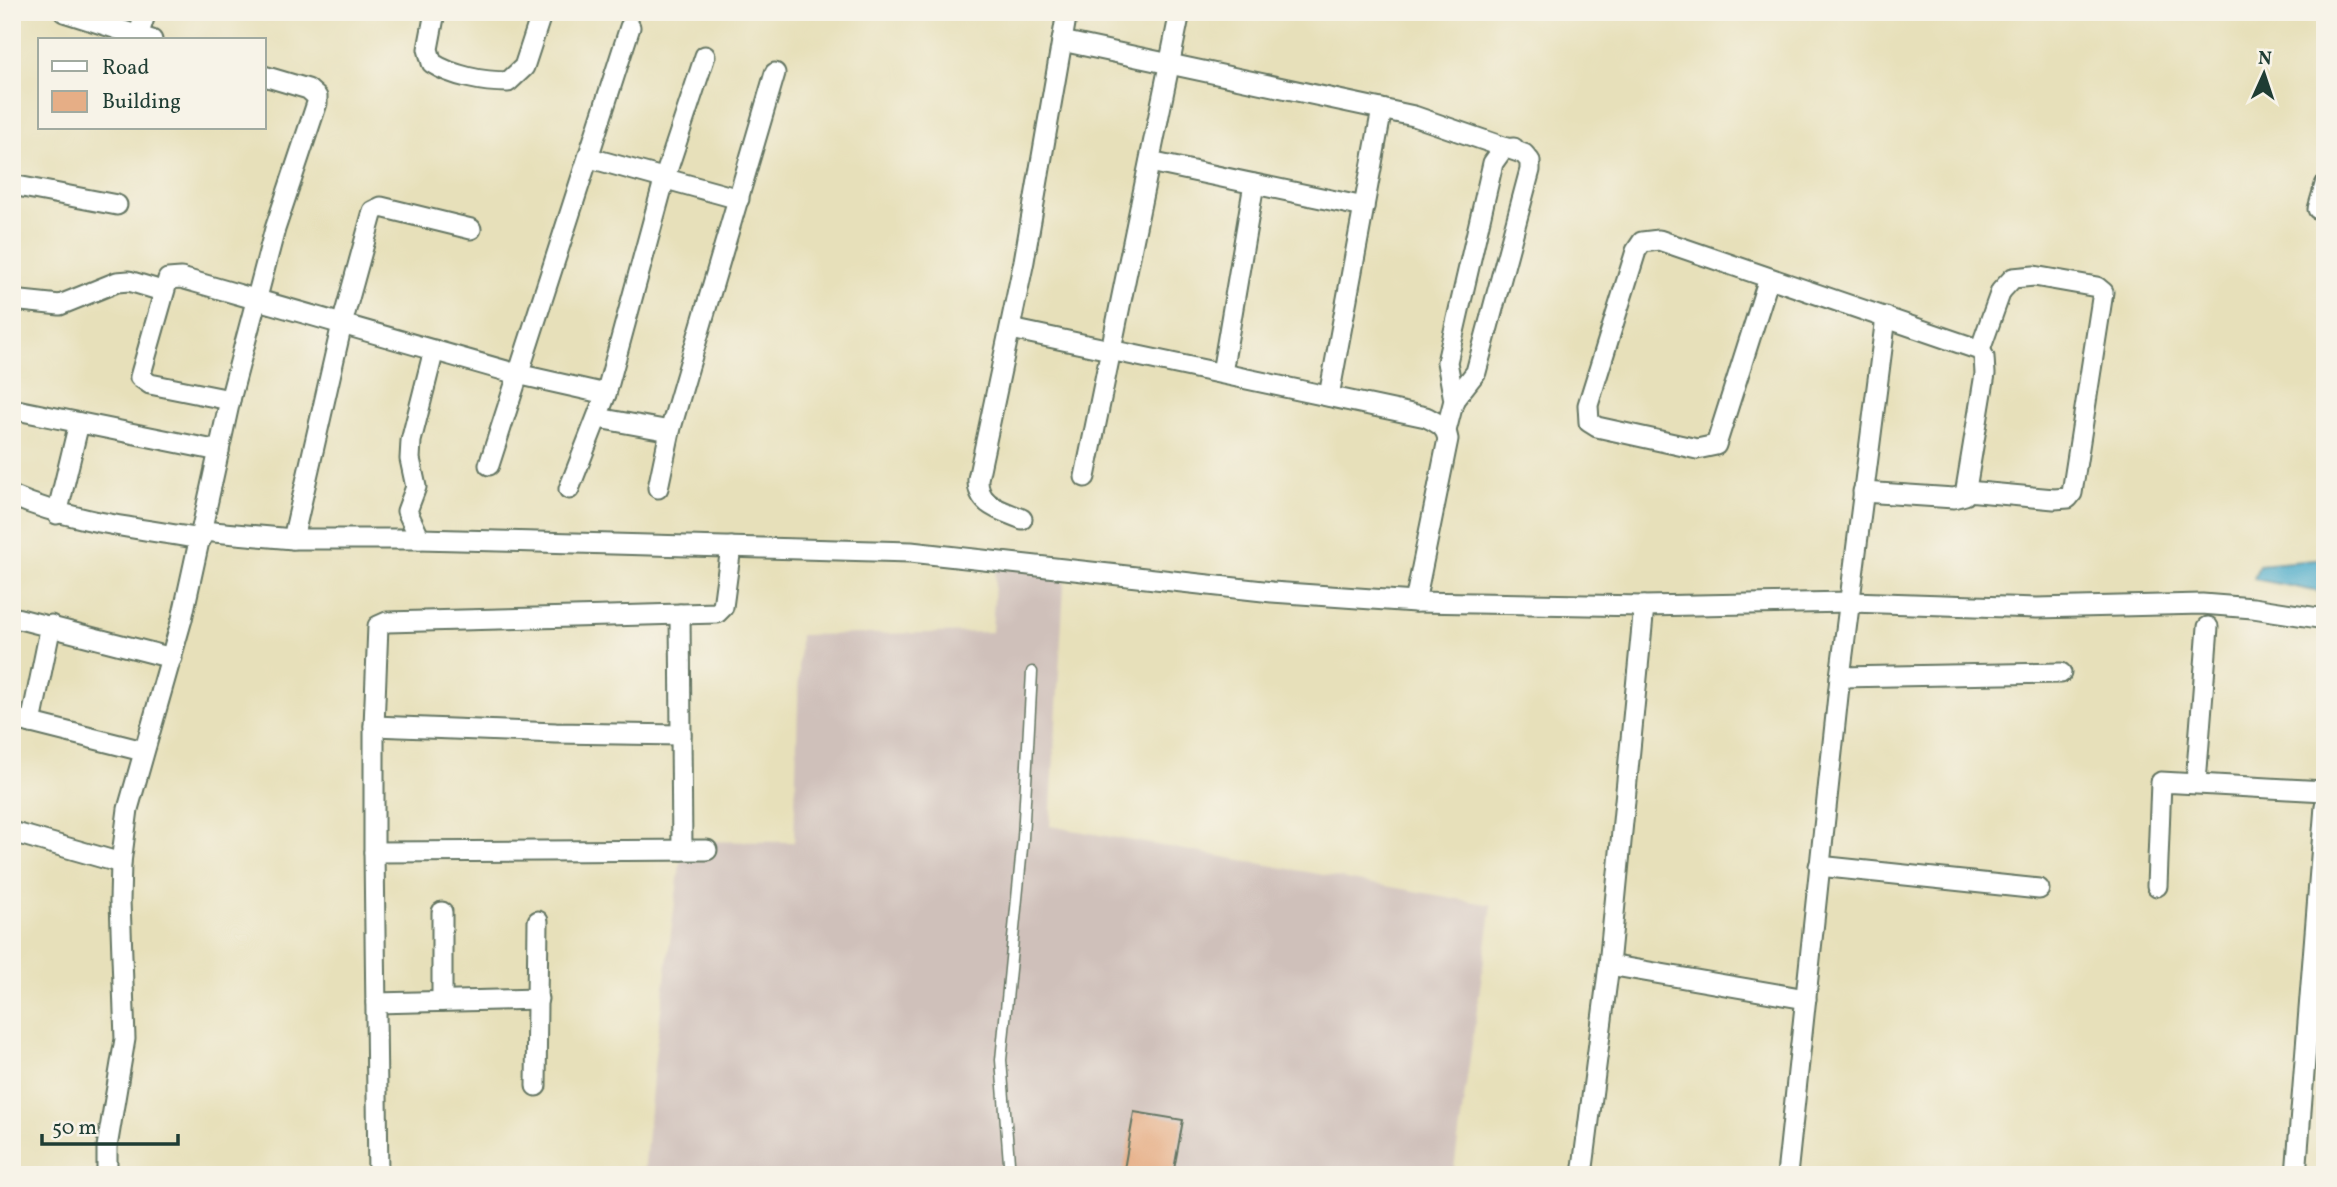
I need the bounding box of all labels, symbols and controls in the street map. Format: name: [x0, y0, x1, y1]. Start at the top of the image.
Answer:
legend: [38, 38, 266, 130]
north arrow: [2228, 38, 2298, 108]
text: N: [2257, 46, 2273, 72]
text: Road: [102, 54, 149, 83]
text: Building: [102, 88, 181, 117]
scale bar: [42, 1103, 178, 1147]
text: 50 m: [52, 1114, 97, 1143]

